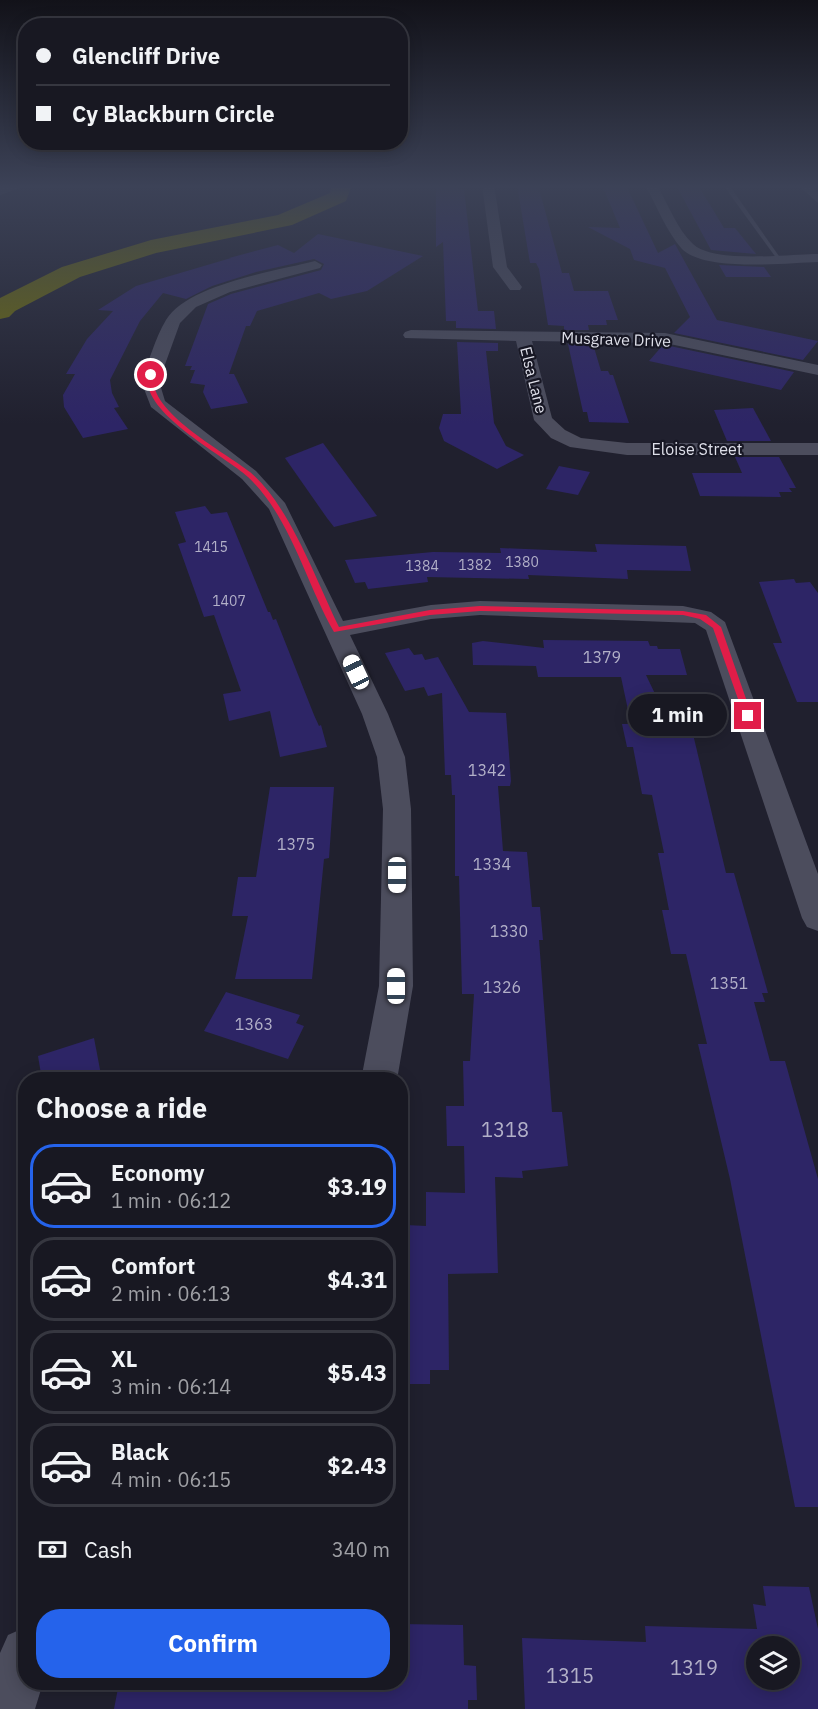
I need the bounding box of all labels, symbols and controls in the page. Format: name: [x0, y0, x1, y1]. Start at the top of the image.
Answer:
text: Glencliff Drive: [72, 41, 220, 70]
text: Cy Blackburn Circle: [72, 99, 275, 128]
street label: Musgrave Drive: [561, 327, 671, 351]
street label: Elsa Lane: [516, 344, 552, 416]
route start: [137, 361, 164, 388]
street label: Eloise Street: [652, 439, 742, 459]
house number: 1415: [194, 538, 228, 556]
house number: 1380: [505, 553, 539, 571]
house number: 1382: [458, 556, 492, 574]
house number: 1384: [405, 557, 439, 575]
house number: 1407: [212, 592, 246, 610]
house number: 1379: [583, 647, 621, 667]
car: [340, 652, 372, 692]
callout: 1 min: [628, 695, 727, 737]
text: 1 min: [651, 701, 704, 728]
route end: [734, 702, 761, 729]
house number: 1342: [468, 760, 506, 780]
house number: 1375: [277, 834, 315, 854]
house number: 1334: [473, 854, 511, 874]
car: [388, 857, 406, 893]
house number: 1330: [490, 921, 528, 941]
car: [387, 968, 405, 1004]
house number: 1351: [710, 973, 748, 993]
house number: 1326: [483, 977, 521, 997]
house number: 1363: [235, 1014, 273, 1034]
text: Choose a ride: [36, 1090, 207, 1125]
house number: 1318: [481, 1116, 529, 1143]
text: Economy: [111, 1158, 205, 1187]
icon: car: [39, 1159, 93, 1213]
text: $3.19: [327, 1172, 387, 1201]
text: 1 min · 06:12: [111, 1187, 231, 1214]
text: Comfort: [111, 1251, 195, 1280]
icon: car: [39, 1252, 93, 1306]
text: $4.31: [327, 1265, 387, 1294]
text: 2 min · 06:13: [111, 1280, 231, 1307]
text: XL: [111, 1344, 137, 1373]
icon: car: [39, 1345, 93, 1399]
text: $5.43: [327, 1358, 387, 1387]
text: 3 min · 06:14: [111, 1373, 231, 1400]
text: Black: [111, 1437, 169, 1466]
icon: car: [39, 1438, 93, 1492]
text: $2.43: [327, 1451, 387, 1480]
text: 4 min · 06:15: [111, 1466, 231, 1493]
icon: cash: [36, 1533, 69, 1566]
text: Cash: [84, 1535, 133, 1564]
text: 340 m: [332, 1536, 390, 1563]
button: Confirm: [36, 1609, 390, 1678]
map controls: [746, 1636, 800, 1690]
button: layers: [746, 1636, 800, 1690]
house number: 1319: [670, 1654, 718, 1681]
house number: 1315: [546, 1662, 594, 1689]

